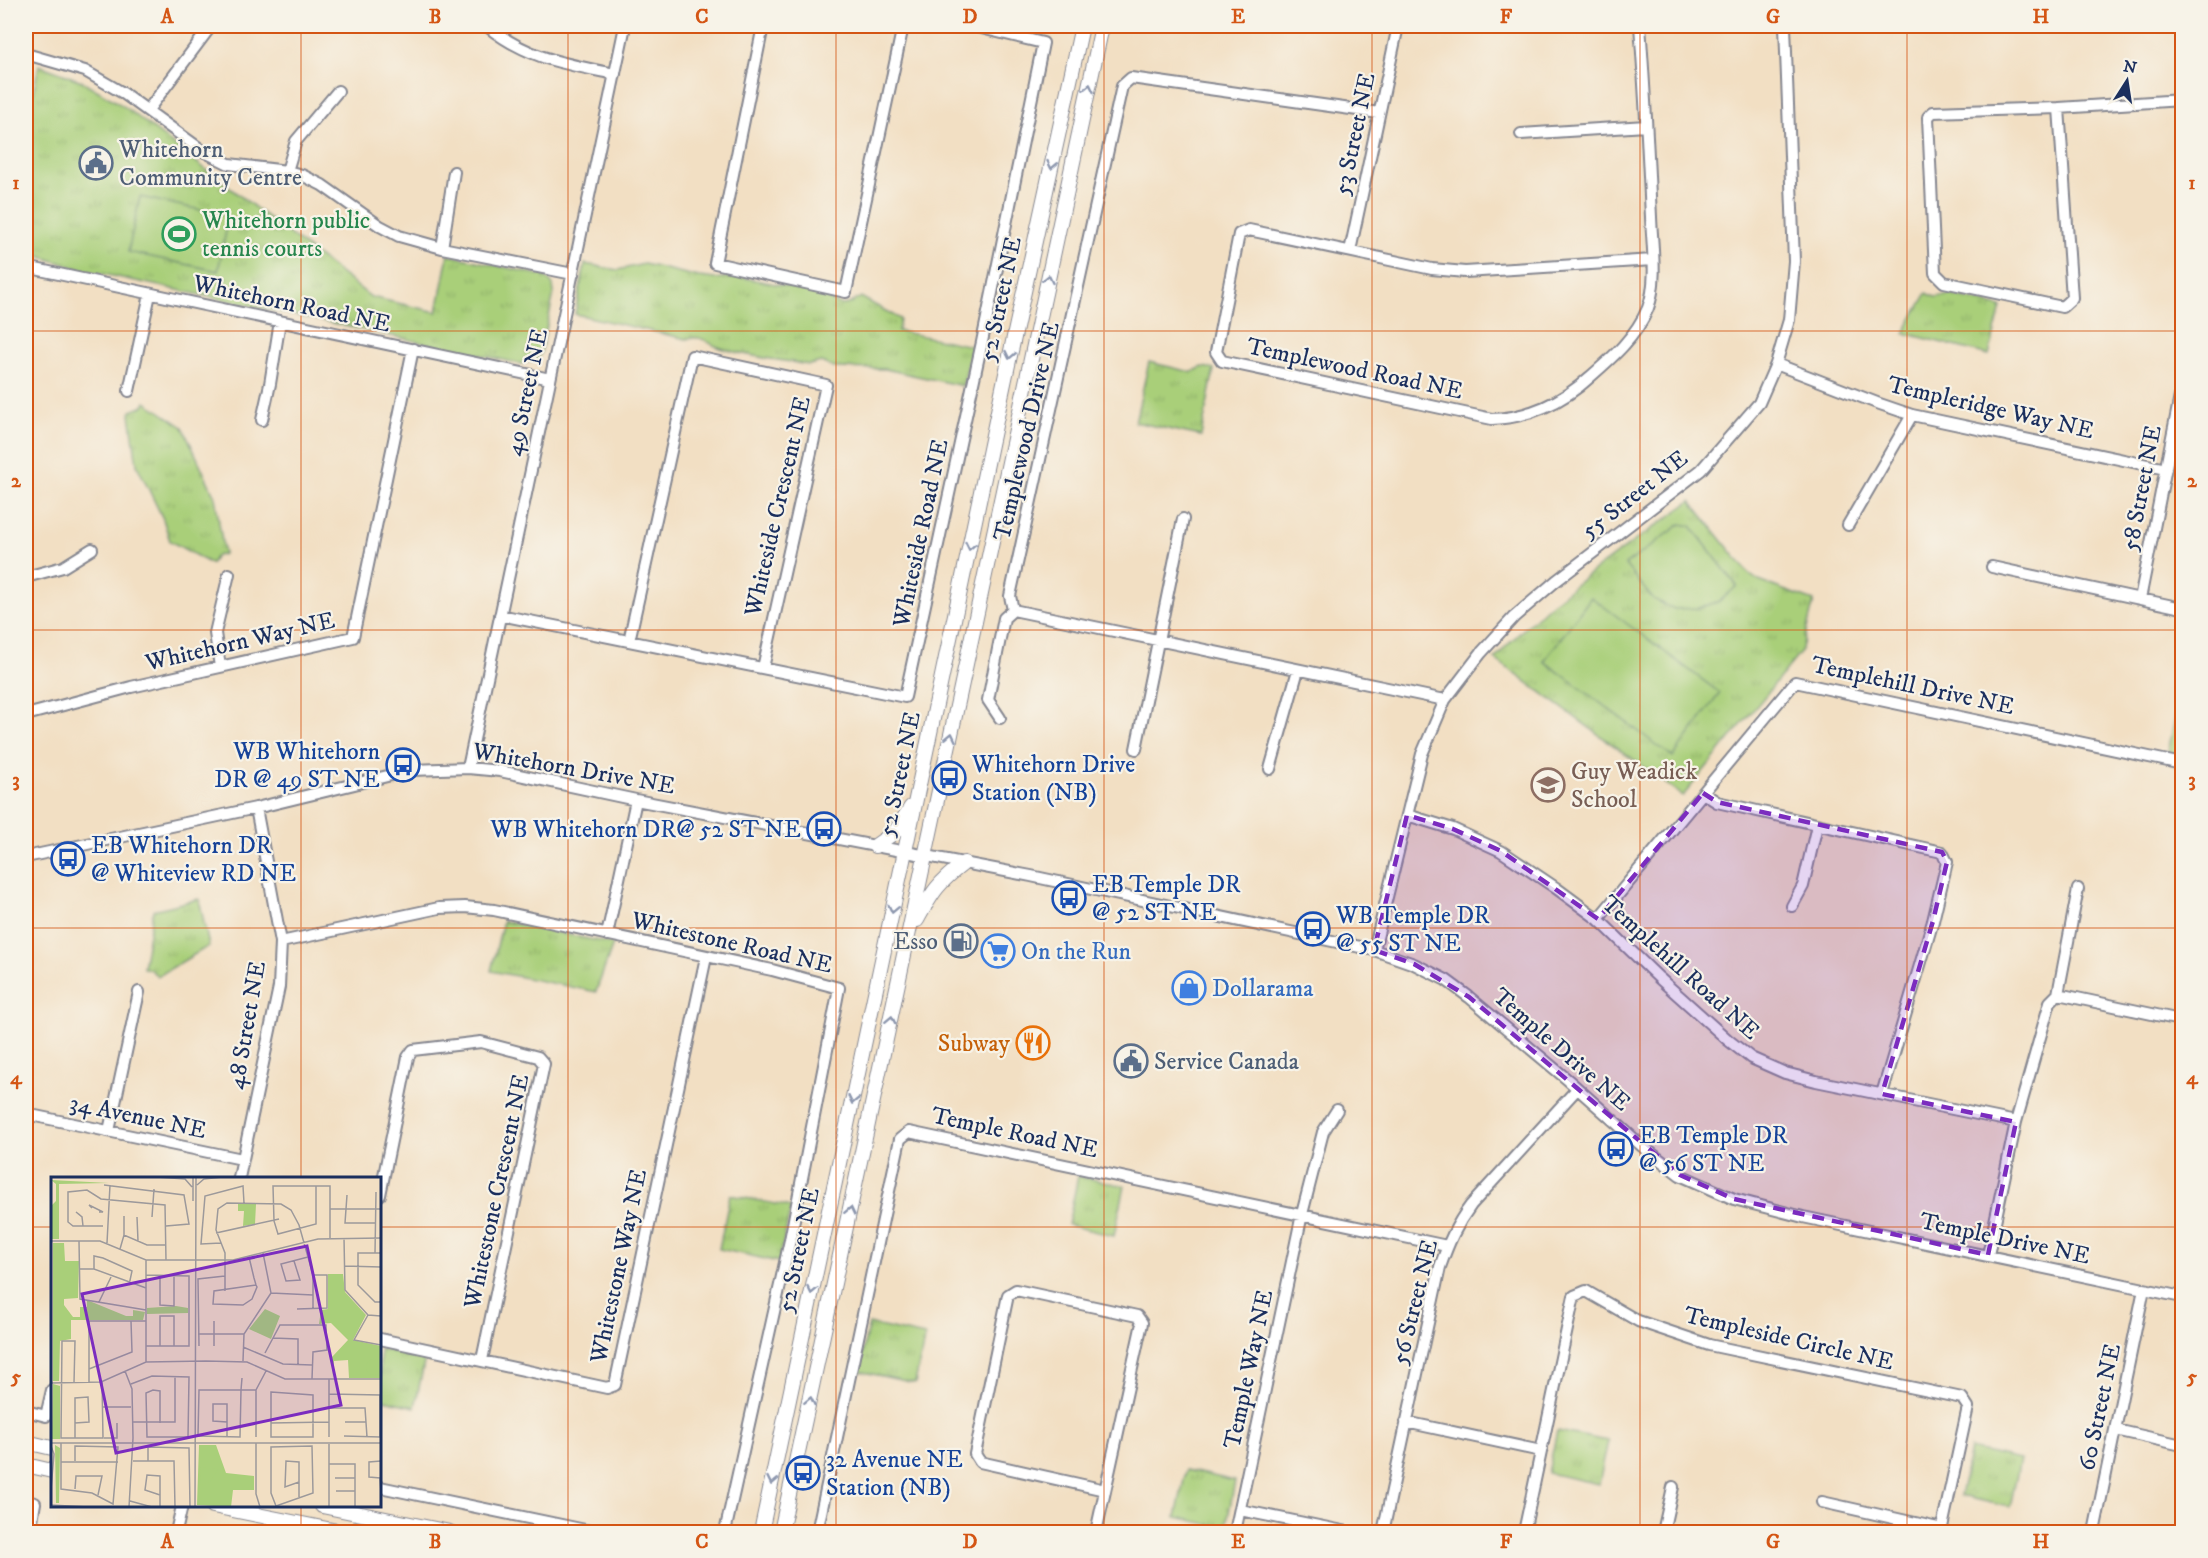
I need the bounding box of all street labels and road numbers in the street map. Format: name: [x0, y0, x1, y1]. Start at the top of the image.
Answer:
street label: 53 Street NE: [1327, 70, 1383, 198]
street label: 52 Street NE: [973, 234, 1029, 365]
street label: Whitehorn Road NE: [189, 268, 393, 340]
street label: Templewood Drive NE: [987, 319, 1067, 544]
street label: 49 Street NE: [499, 326, 555, 459]
street label: Templewood Road NE: [1244, 331, 1466, 407]
street label: Templeridge Way NE: [1885, 370, 2097, 446]
street label: Whiteside Crescent NE: [738, 393, 818, 620]
street label: 58 Street NE: [2115, 423, 2169, 554]
street label: Whiteside Road NE: [886, 436, 956, 631]
street label: 55 Street NE: [1575, 444, 1694, 546]
street label: Whitehorn Way NE: [142, 606, 338, 679]
street label: Templehill Drive NE: [1809, 650, 2017, 722]
street label: 52 Street NE: [872, 709, 928, 840]
street label: Whitehorn Drive NE: [469, 736, 677, 802]
street label: Templehill Road NE: [1595, 889, 1766, 1047]
street label: Whitestone Road NE: [627, 905, 835, 981]
street label: 48 Street NE: [221, 959, 273, 1092]
street label: Temple Drive NE: [1486, 982, 1637, 1118]
street label: Whitestone Crescent NE: [457, 1071, 536, 1312]
street label: 34 Avenue NE: [67, 1088, 209, 1146]
street label: Temple Road NE: [929, 1101, 1101, 1165]
street label: Whitestone Way NE: [584, 1166, 654, 1367]
street label: 52 Street NE: [771, 1185, 827, 1316]
street label: Temple Drive NE: [1917, 1206, 2093, 1272]
street label: 56 Street NE: [1385, 1236, 1445, 1368]
street label: Temple Way NE: [1217, 1287, 1280, 1451]
street label: Templeside Circle NE: [1681, 1300, 1896, 1378]
street label: 60 Street NE: [2072, 1341, 2128, 1473]

